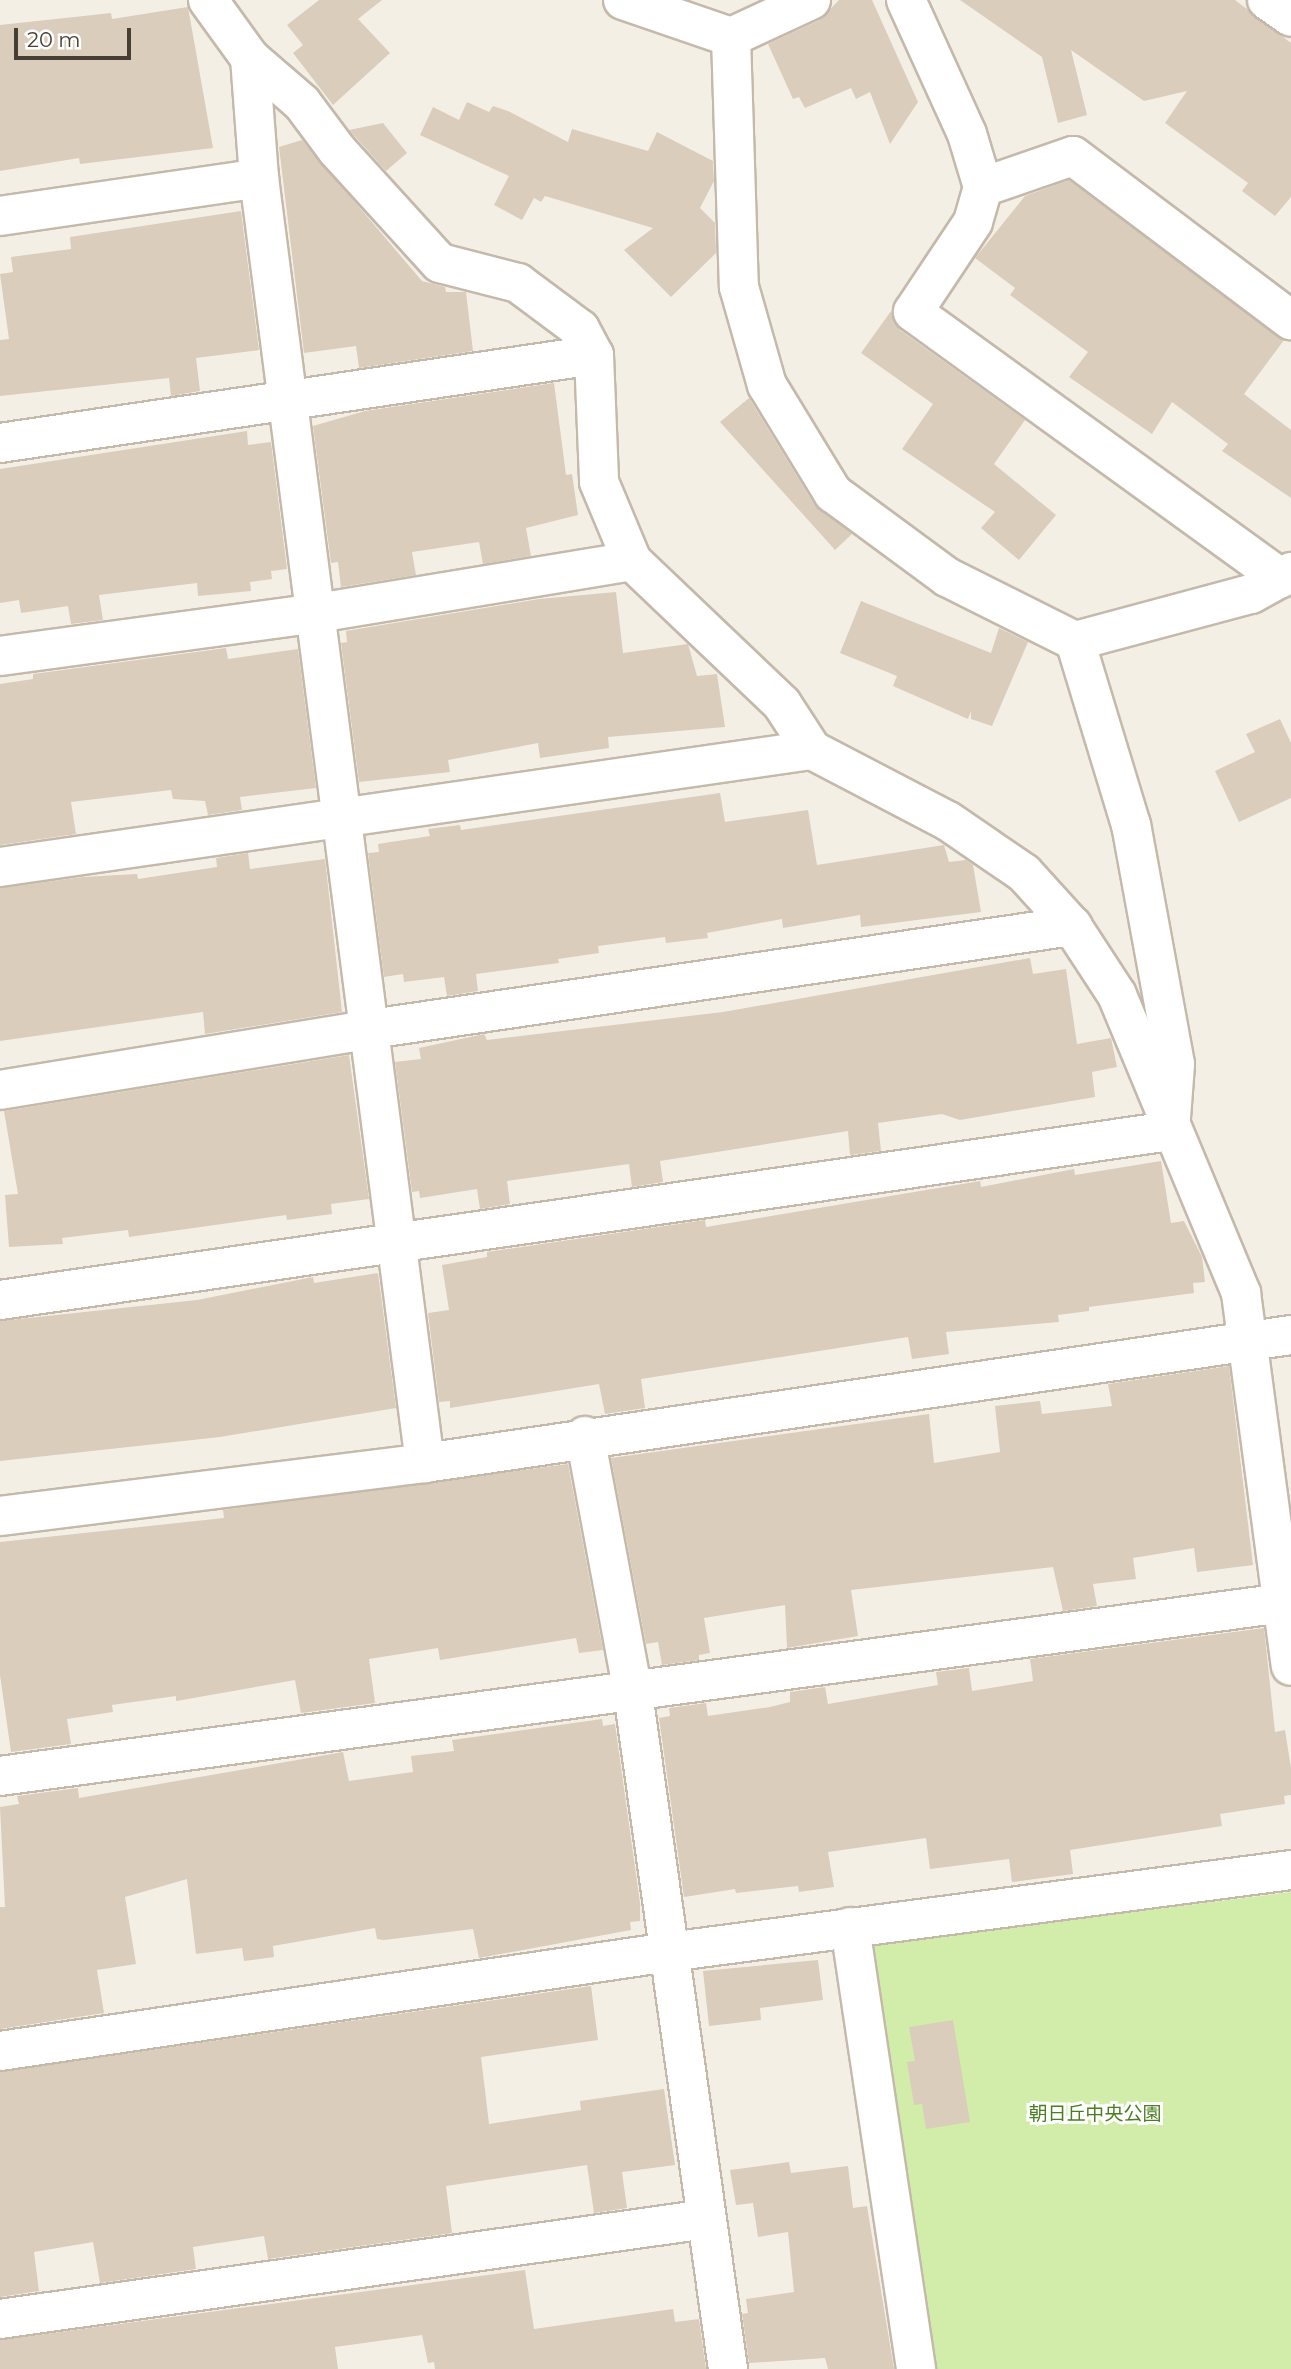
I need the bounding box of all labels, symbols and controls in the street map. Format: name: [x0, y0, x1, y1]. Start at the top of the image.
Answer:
scale bar: [18, 14, 135, 58]
text: 20 m: [27, 27, 81, 52]
park label: 朝日丘中央公園: [1029, 2103, 1161, 2125]

